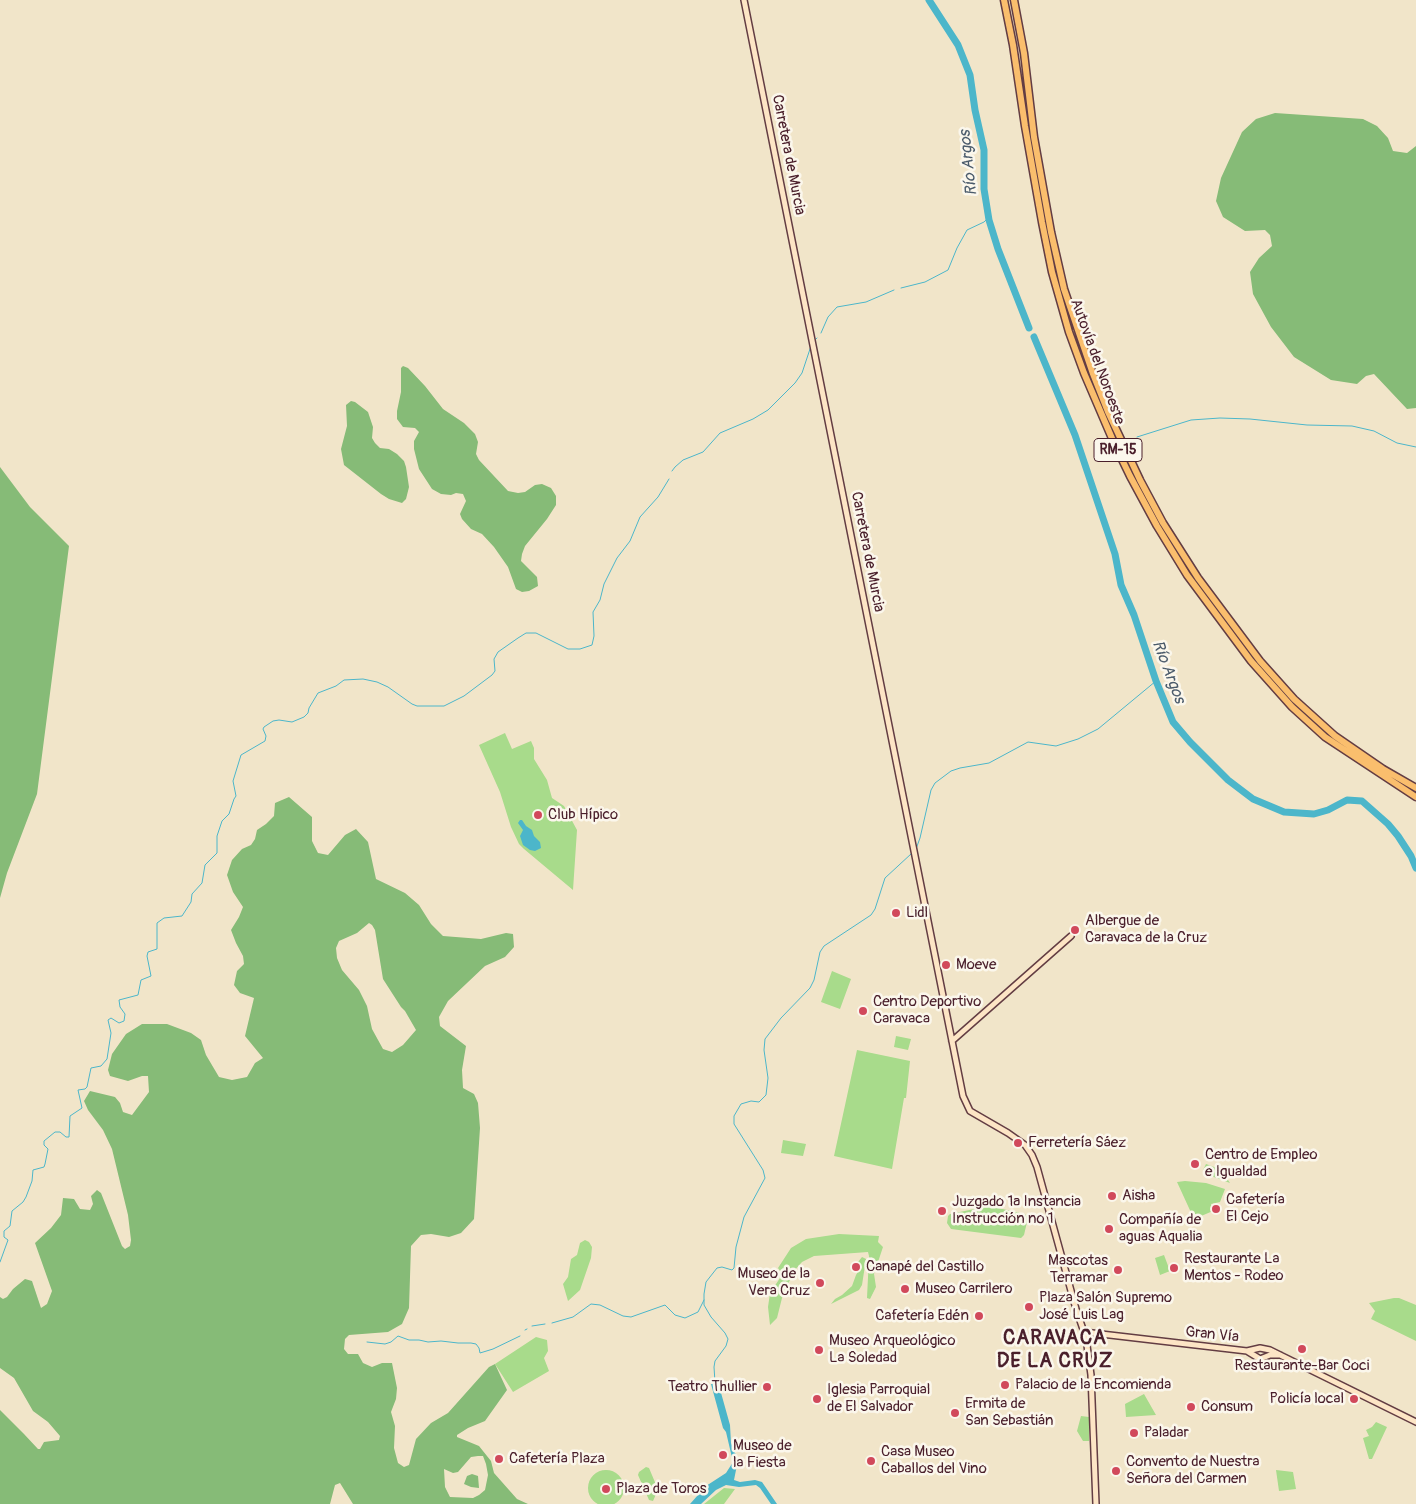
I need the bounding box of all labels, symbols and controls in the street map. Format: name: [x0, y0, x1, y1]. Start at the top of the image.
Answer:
street label: Carretera de Murcia: [768, 93, 808, 217]
water label: Río Argos: [956, 129, 982, 197]
street label: Autovía del Noroeste: [1066, 297, 1128, 427]
road number: RM-15: [1094, 438, 1142, 462]
street label: Carretera de Murcia: [847, 490, 887, 614]
water label: Río Argos: [1147, 638, 1189, 706]
place label: Club Hípico: [548, 806, 618, 824]
marker: Club Hípico: [532, 809, 544, 821]
place label: Lidl: [906, 904, 928, 922]
marker: Lidl: [890, 907, 902, 919]
place label: Albergue de Caravaca de la Cruz: [1085, 912, 1207, 947]
marker: Albergue de Caravaca de la Cruz: [1069, 924, 1081, 936]
place label: Moeve: [956, 956, 996, 974]
marker: Moeve: [940, 959, 952, 971]
place label: Centro Deportivo Caravaca: [873, 993, 981, 1028]
marker: Centro Deportivo Caravaca: [857, 1005, 869, 1017]
place label: Ferretería Sáez: [1028, 1134, 1126, 1152]
marker: Ferretería Sáez: [1012, 1137, 1024, 1149]
place label: Centro de Empleo e Igualdad: [1205, 1146, 1317, 1181]
marker: Centro de Empleo e Igualdad: [1189, 1158, 1201, 1170]
place label: Aisha: [1122, 1187, 1155, 1205]
marker: Aisha: [1106, 1190, 1118, 1202]
place label: Cafetería El Cejo: [1226, 1191, 1285, 1226]
place label: Juzgado 1ª Instancia Instrucción nº 1: [952, 1193, 1081, 1228]
marker: Cafetería El Cejo: [1210, 1203, 1222, 1215]
marker: Juzgado 1ª Instancia Instrucción nº 1: [936, 1205, 948, 1217]
place label: Compañía de aguas Aqualia: [1119, 1211, 1202, 1246]
marker: Compañía de aguas Aqualia: [1103, 1223, 1115, 1235]
place label: Restaurante La Mentos - Rodeo: [1184, 1250, 1284, 1285]
place label: Mascotas Terramar: [1048, 1252, 1108, 1287]
place label: Canapé del Castillo: [866, 1258, 984, 1276]
marker: Canapé del Castillo: [850, 1261, 862, 1273]
marker: Restaurante La Mentos - Rodeo: [1168, 1262, 1180, 1274]
marker: Mascotas Terramar: [1112, 1264, 1124, 1276]
place label: Museo de la Vera Cruz: [738, 1265, 810, 1300]
marker: Museo de la Vera Cruz: [814, 1277, 826, 1289]
place label: Museo Carrilero: [915, 1280, 1012, 1298]
marker: Museo Carrilero: [899, 1283, 911, 1295]
place label: Plaza Salón Supremo José Luis Lag: [1039, 1289, 1172, 1324]
marker: Plaza Salón Supremo José Luis Lag: [1023, 1301, 1035, 1313]
place label: Cafetería Edén: [875, 1307, 969, 1325]
marker: Cafetería Edén: [973, 1310, 985, 1322]
street label: Gran Vía: [1184, 1323, 1240, 1347]
district label: CARAVACA DE LA CRUZ: [995, 1327, 1115, 1374]
place label: Museo Arqueológico La Soledad: [829, 1332, 956, 1367]
marker: Restaurante-Bar Coci: [1296, 1343, 1308, 1355]
marker: Museo Arqueológico La Soledad: [813, 1344, 825, 1356]
place label: Restaurante-Bar Coci: [1235, 1357, 1369, 1375]
place label: Palacio de la Encomienda: [1015, 1376, 1171, 1394]
place label: Teatro Thullier: [668, 1378, 757, 1396]
marker: Palacio de la Encomienda: [999, 1379, 1011, 1391]
marker: Teatro Thullier: [761, 1381, 773, 1393]
place label: Iglesia Parroquial de El Salvador: [827, 1381, 930, 1416]
place label: Policía local: [1270, 1390, 1344, 1408]
marker: Iglesia Parroquial de El Salvador: [811, 1393, 823, 1405]
marker: Policía local: [1348, 1393, 1360, 1405]
place label: Ermita de San Sebastián: [965, 1395, 1053, 1430]
place label: Consum: [1201, 1398, 1253, 1416]
marker: Consum: [1185, 1401, 1197, 1413]
marker: Ermita de San Sebastián: [949, 1407, 961, 1419]
place label: Paladar: [1144, 1424, 1189, 1442]
marker: Paladar: [1128, 1427, 1140, 1439]
place label: Museo de la Fiesta: [733, 1437, 792, 1472]
place label: Casa Museo Caballos del Vino: [881, 1443, 987, 1478]
marker: Museo de la Fiesta: [717, 1449, 729, 1461]
place label: Cafetería Plaza: [509, 1450, 605, 1468]
marker: Cafetería Plaza: [493, 1453, 505, 1465]
place label: Convento de Nuestra Señora del Carmen: [1126, 1453, 1259, 1488]
marker: Casa Museo Caballos del Vino: [865, 1455, 877, 1467]
marker: Convento de Nuestra Señora del Carmen: [1110, 1465, 1122, 1477]
place label: Plaza de Toros: [616, 1480, 707, 1498]
marker: Plaza de Toros: [600, 1483, 612, 1495]

